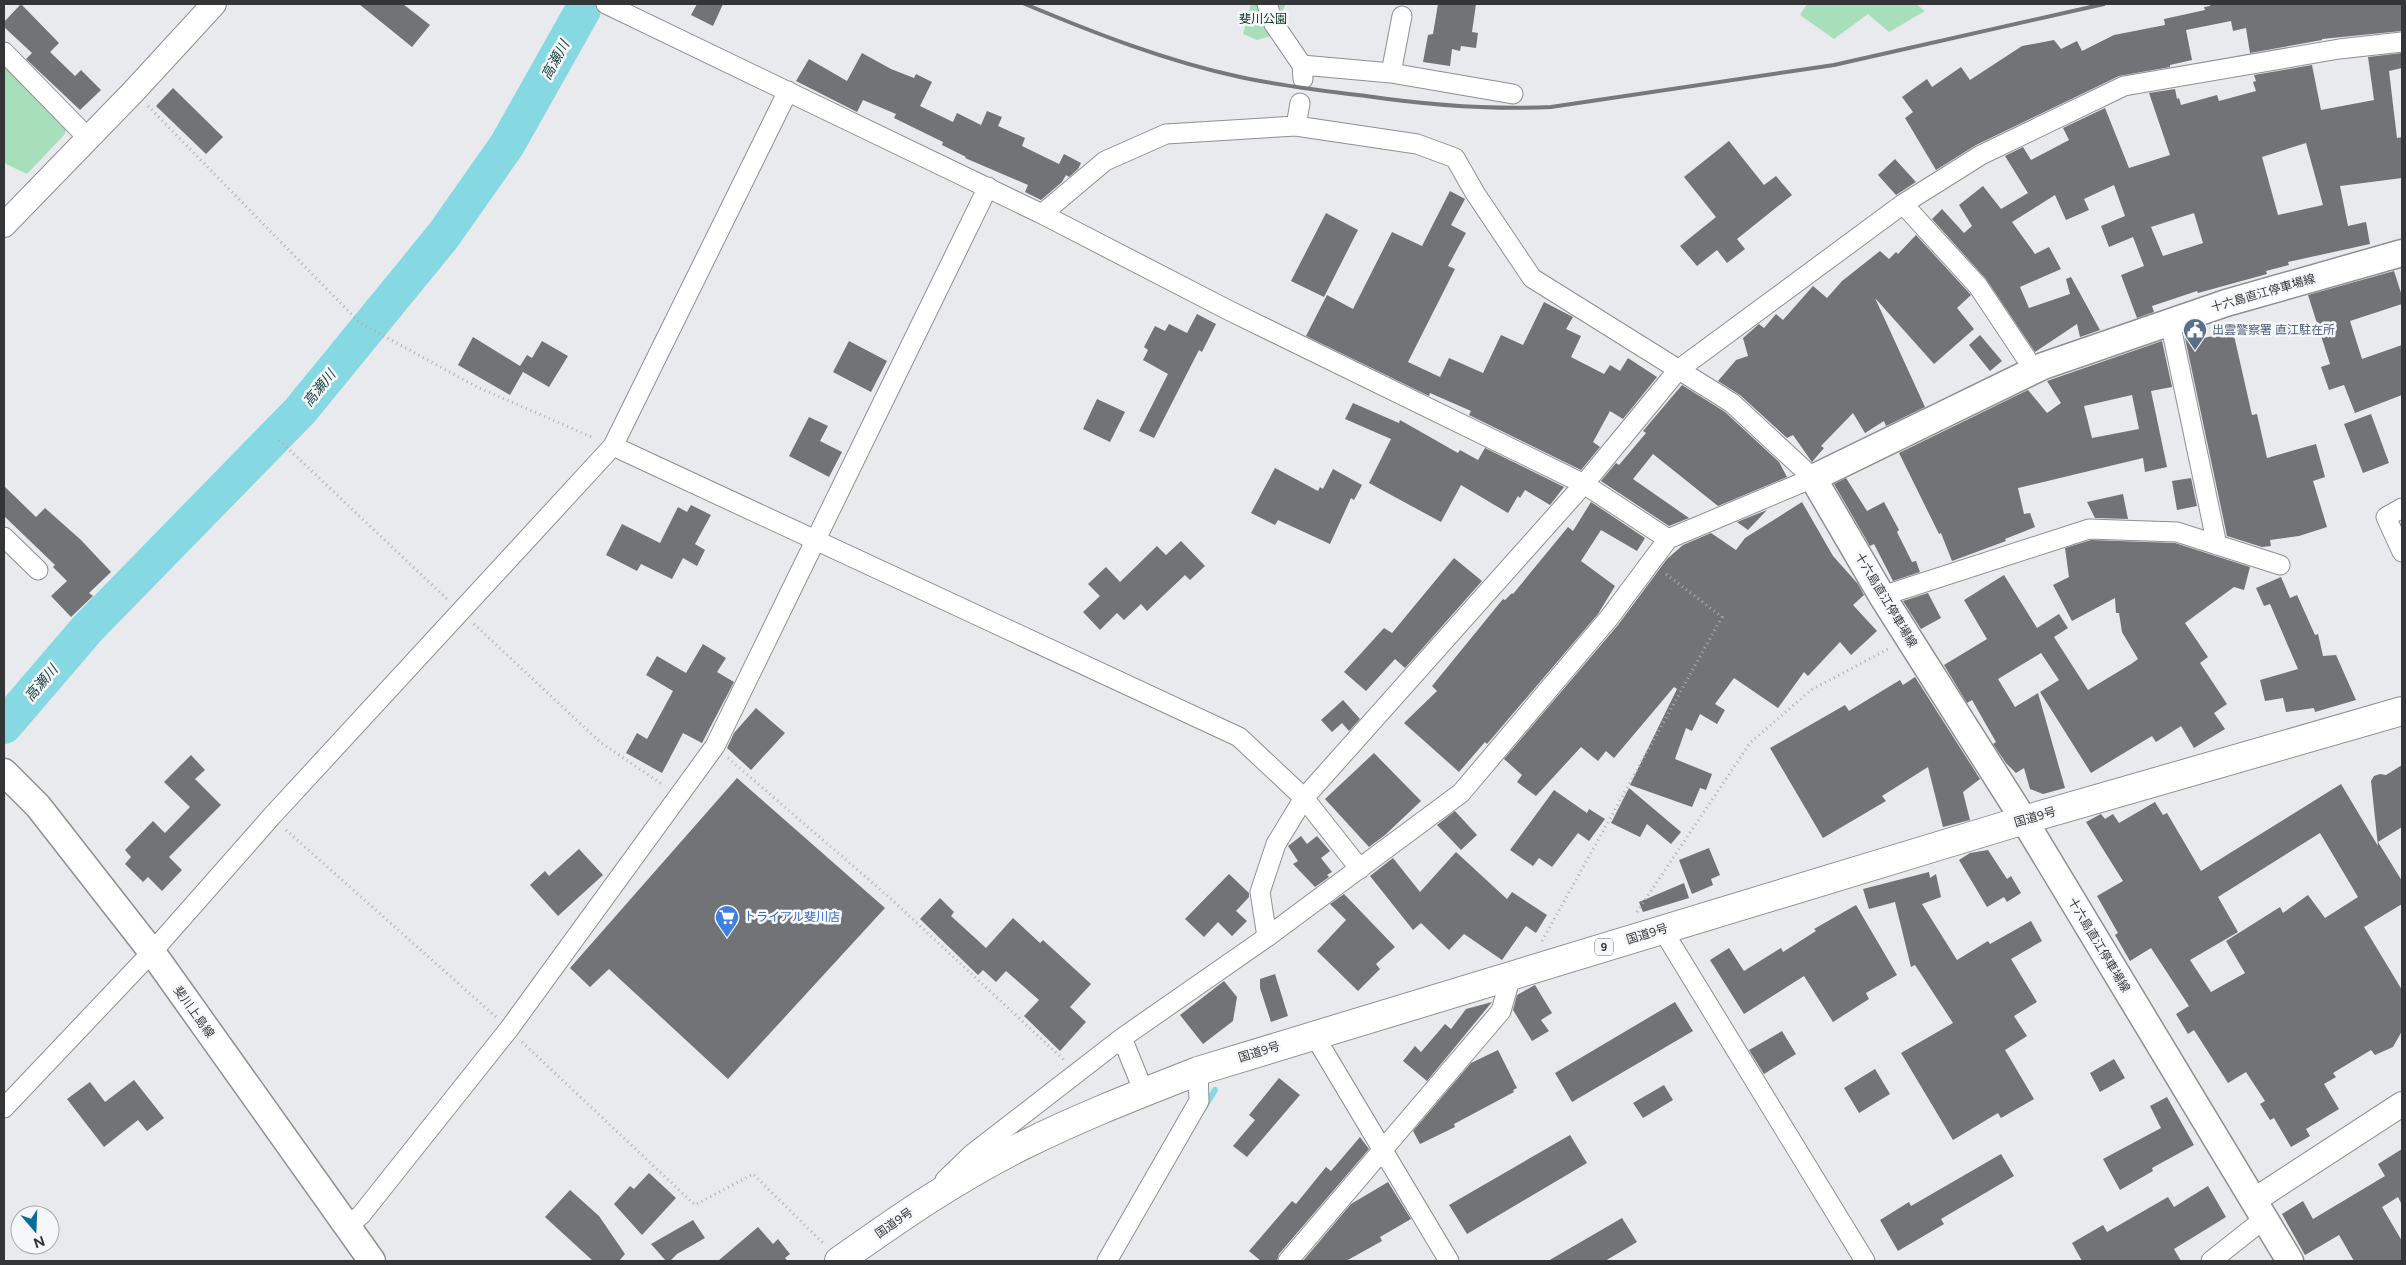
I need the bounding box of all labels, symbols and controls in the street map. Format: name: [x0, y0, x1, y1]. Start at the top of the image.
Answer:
park label: 斐川公園: [1239, 12, 1287, 26]
water label: 高瀬川: [538, 36, 574, 83]
street label: 十六島直江停車場線: [2209, 271, 2317, 315]
public building icon: 出雲警察署 直江駐在所: [2182, 317, 2208, 351]
place label: 出雲警察署 直江駐在所: [2212, 323, 2335, 337]
water label: 高瀬川: [300, 365, 340, 410]
street label: 十六島直江停車場線: [1852, 550, 1920, 650]
water label: 高瀬川: [21, 660, 63, 705]
street label: 国道9号: [2013, 804, 2057, 830]
street label: 十六島直江停車場線: [2065, 895, 2133, 995]
supermarket icon: トライアル斐川店: [714, 904, 740, 938]
place label: トライアル斐川店: [744, 910, 840, 924]
street label: 国道9号: [1624, 921, 1670, 947]
road number: 9: [1595, 939, 1613, 956]
street label: 斐川上島線: [171, 984, 217, 1040]
street label: 国道9号: [1236, 1039, 1282, 1065]
north arrow: [10, 1205, 60, 1255]
street label: 国道9号: [872, 1205, 916, 1241]
text: N: [31, 1232, 47, 1252]

